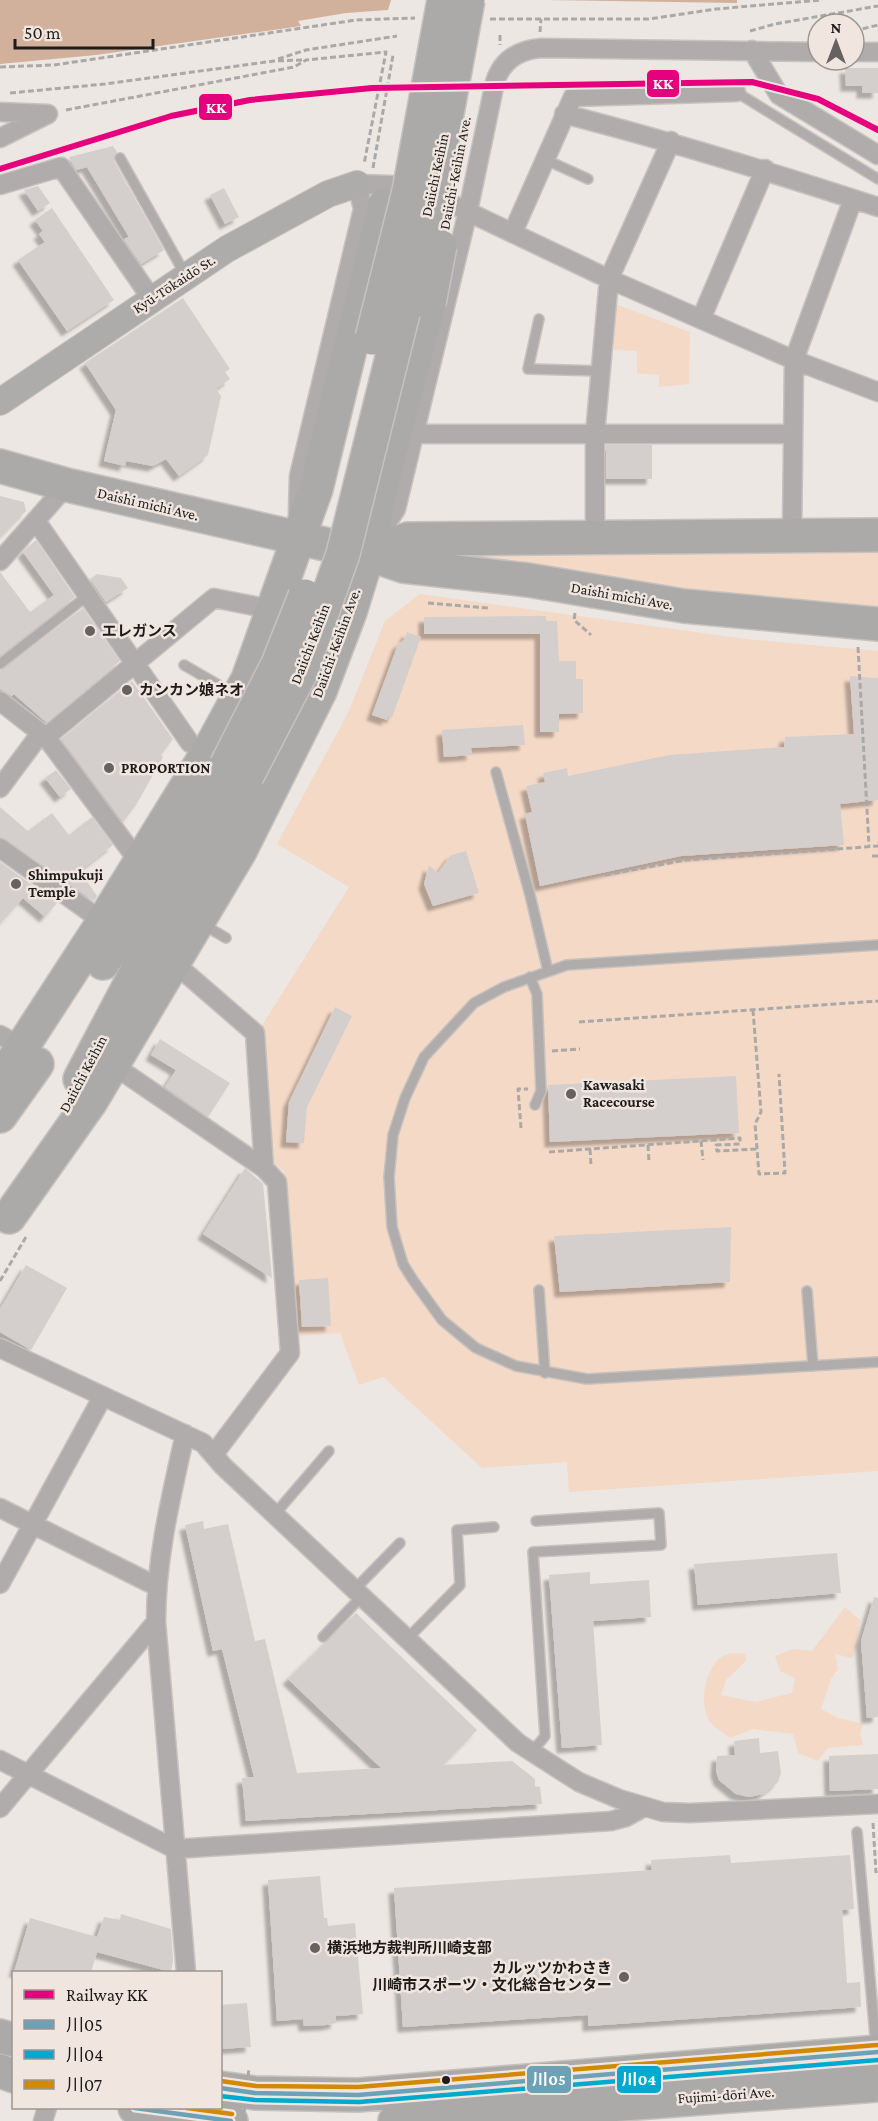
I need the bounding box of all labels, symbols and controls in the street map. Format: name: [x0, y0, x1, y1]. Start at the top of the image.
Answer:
scale bar: [15, 12, 153, 50]
north arrow: [806, 12, 866, 72]
text: N: [831, 19, 842, 36]
text: 50 m: [24, 23, 61, 43]
line badge: KK: [646, 69, 680, 98]
text: KK: [653, 75, 674, 92]
line badge: KK: [198, 93, 233, 121]
text: KK: [206, 99, 227, 116]
street label: Daiichi-Keihin Ave.: [436, 115, 474, 231]
street label: Daiichi Keihin: [418, 132, 452, 218]
street label: Kyū-Tōkaidō St.: [130, 252, 219, 317]
street label: Daishi michi Ave.: [96, 485, 200, 523]
street label: Daishi michi Ave.: [570, 579, 674, 613]
street label: Daiichi-Keihin Ave.: [309, 586, 363, 700]
street label: Daiichi Keihin: [287, 602, 333, 686]
place label: エレガンス: [102, 623, 177, 639]
marker: エレガンス: [83, 624, 97, 638]
place label: カンカン娘ネオ: [139, 682, 244, 698]
marker: カンカン娘ネオ: [120, 683, 134, 697]
place label: PROPORTION: [121, 760, 210, 776]
marker: PROPORTION: [102, 761, 116, 775]
place label: Shimpukuji Temple: [28, 867, 104, 900]
marker: Shimpukuji Temple: [9, 877, 23, 891]
street label: Daiichi Keihin: [56, 1033, 110, 1115]
place label: Kawasaki Racecourse: [583, 1077, 655, 1110]
marker: Kawasaki Racecourse: [564, 1087, 578, 1101]
place label: 横浜地方裁判所川崎支部: [327, 1939, 492, 1956]
marker: 横浜地方裁判所川崎支部: [308, 1941, 322, 1955]
place label: カルッツかわさき 川崎市スポーツ・文化総合センター: [372, 1960, 612, 1993]
marker: カルッツかわさき 川崎市スポーツ・文化総合センター: [617, 1970, 631, 1984]
legend: [12, 1971, 222, 2109]
text: Railway KK: [66, 1985, 148, 2005]
text: 川05: [66, 2015, 103, 2035]
text: 川04: [66, 2045, 103, 2065]
line badge: 川05: [526, 2065, 572, 2094]
line badge: 川04: [616, 2065, 662, 2094]
text: 川05: [532, 2071, 566, 2088]
text: 川04: [622, 2071, 657, 2088]
unlabelled marker: [440, 2074, 452, 2086]
text: 川07: [66, 2075, 102, 2095]
street label: Fujimi-dōri Ave.: [677, 2084, 775, 2107]

